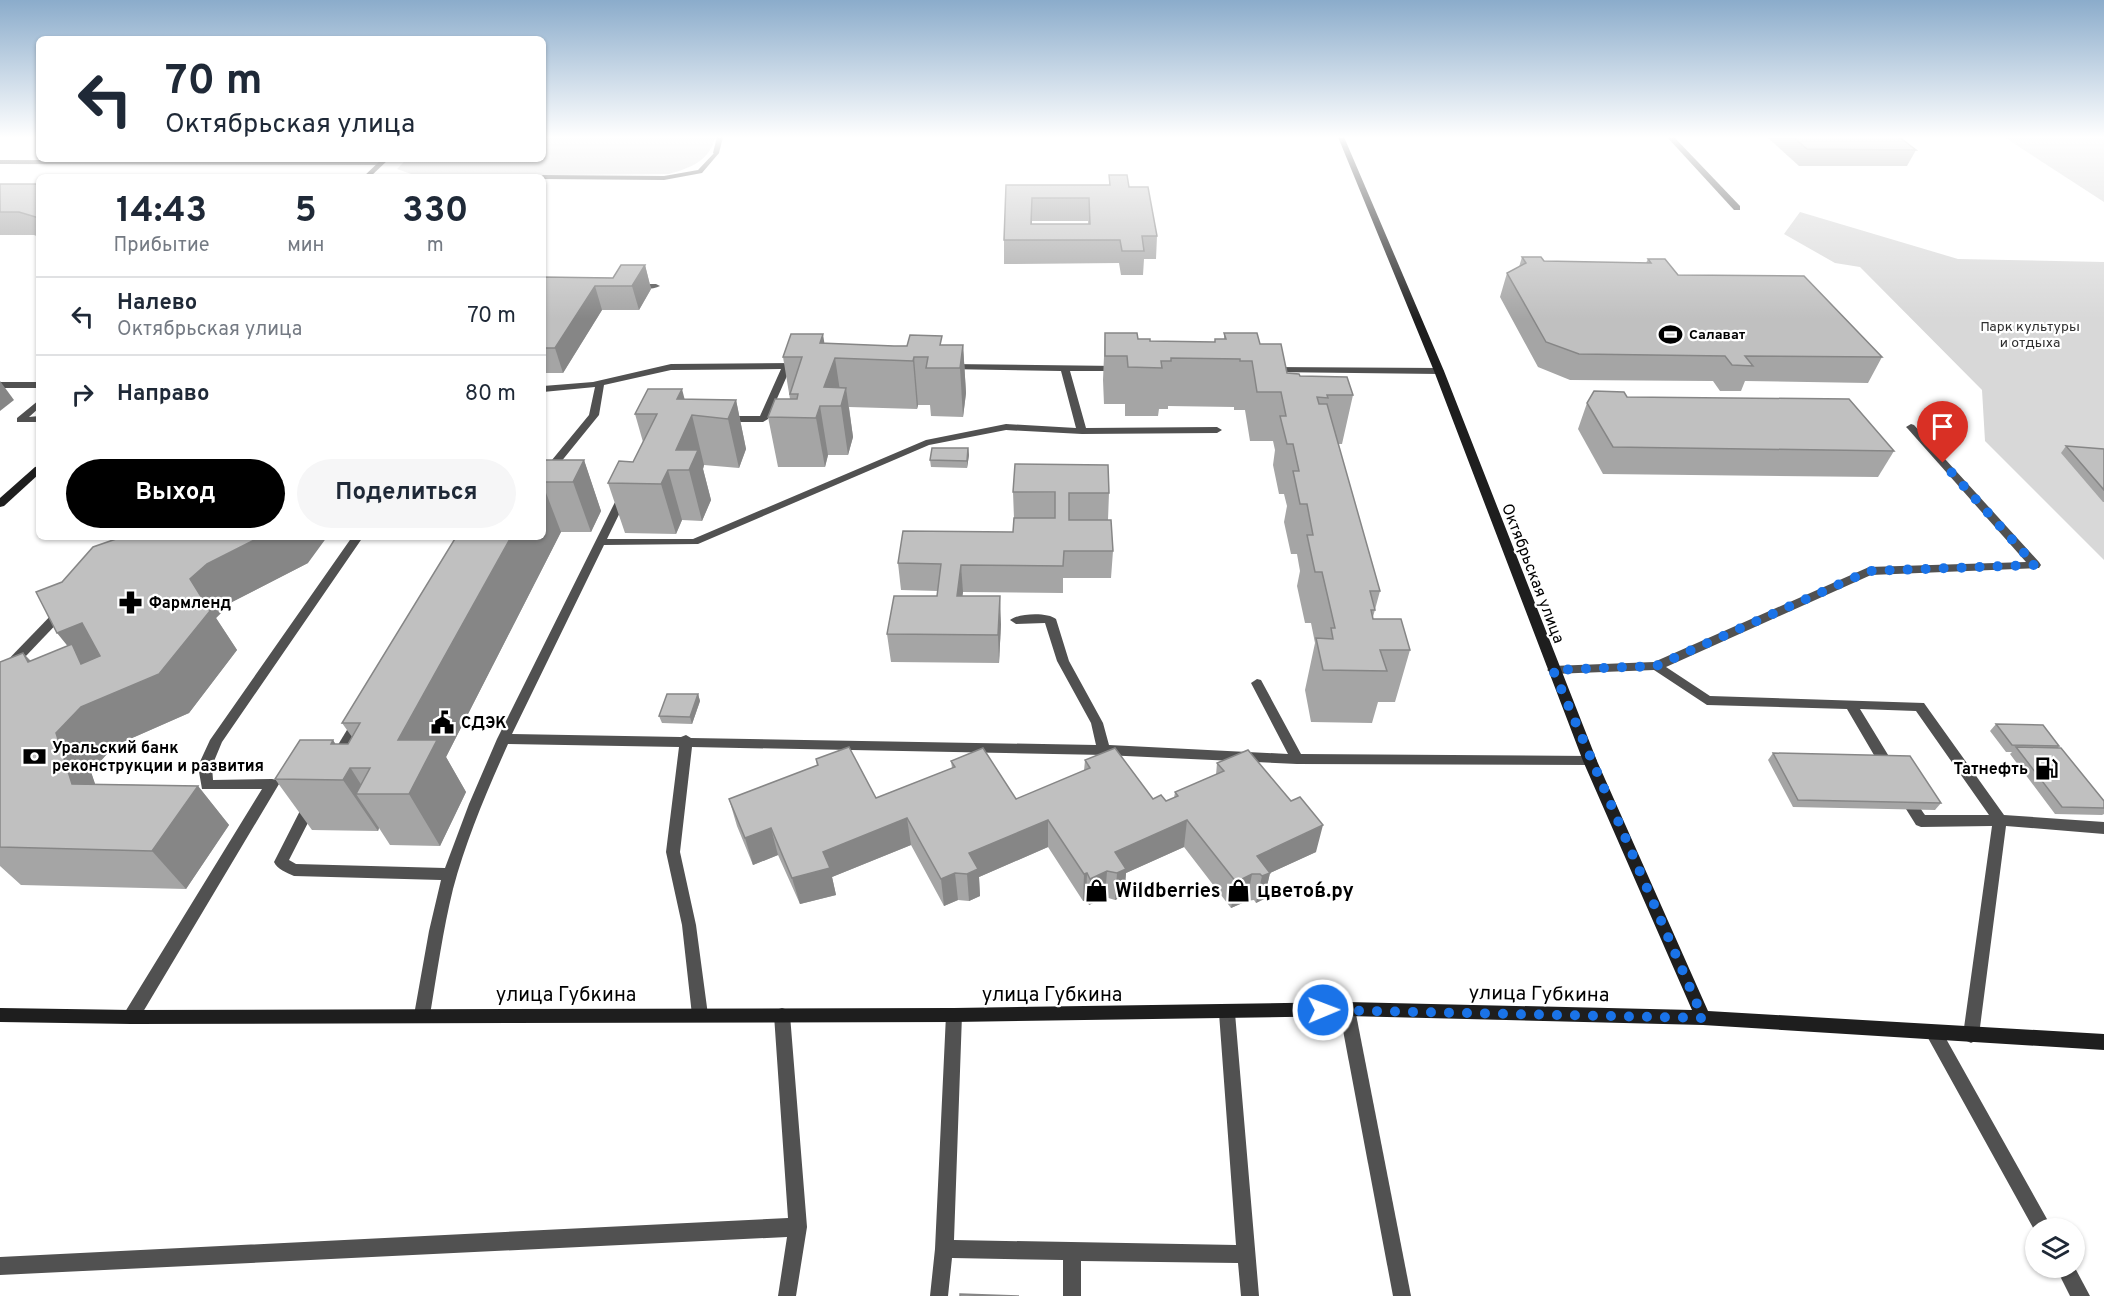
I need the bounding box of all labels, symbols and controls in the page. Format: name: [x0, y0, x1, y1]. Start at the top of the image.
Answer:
text: 70 m: [165, 56, 263, 109]
icon: left: [66, 60, 144, 138]
text: Октябрьская улица: [165, 108, 415, 142]
text: 14:43: [116, 189, 207, 235]
text: 5: [295, 189, 317, 235]
text: 330: [402, 189, 468, 235]
text: Прибытие: [114, 233, 210, 259]
text: мин: [287, 233, 324, 259]
text: m: [427, 233, 444, 259]
text: Налево: [117, 290, 197, 317]
icon: left: [66, 300, 99, 333]
text: 70 m: [467, 303, 516, 330]
text: Октябрьская улица: [117, 317, 302, 343]
park label: Парк культуры и отдыха: [1980, 319, 2080, 352]
sports icon: Салават: [1658, 321, 1684, 347]
place label: Салават: [1689, 327, 1746, 344]
icon: right: [66, 378, 99, 411]
text: Направо: [117, 381, 209, 408]
text: 80 m: [465, 381, 516, 408]
pin: [1917, 401, 1968, 463]
icon: arrive: [1926, 410, 1959, 443]
button: Выход: [66, 459, 285, 528]
button: Поделиться: [297, 459, 516, 528]
street label: Октябрьская улица: [1496, 501, 1568, 646]
pharmacy icon: Фармленд: [118, 589, 144, 615]
place label: Фармленд: [149, 594, 232, 614]
public building icon: СДЭК: [430, 709, 456, 735]
place label: СДЭК: [461, 714, 507, 734]
place label: Уральский банк реконструкции и развития: [52, 739, 264, 777]
bank icon: Уральский банк реконструкции и развития: [21, 743, 47, 769]
fuel station icon: Татнефть: [2033, 755, 2059, 781]
place label: Татнефть: [1953, 760, 2028, 780]
shop icon: Wildberries: [1084, 877, 1110, 903]
shop icon: цвето́в.ру: [1226, 877, 1252, 903]
place label: Wildberries: [1115, 879, 1221, 905]
place label: цвето́в.ру: [1257, 879, 1354, 905]
position arrow: [1291, 978, 1355, 1042]
street label: улица Губкина: [1468, 981, 1610, 1009]
street label: улица Губкина: [496, 983, 636, 1009]
street label: улица Губкина: [982, 983, 1122, 1009]
map controls: [2025, 1218, 2085, 1278]
button: layers: [2025, 1218, 2085, 1278]

